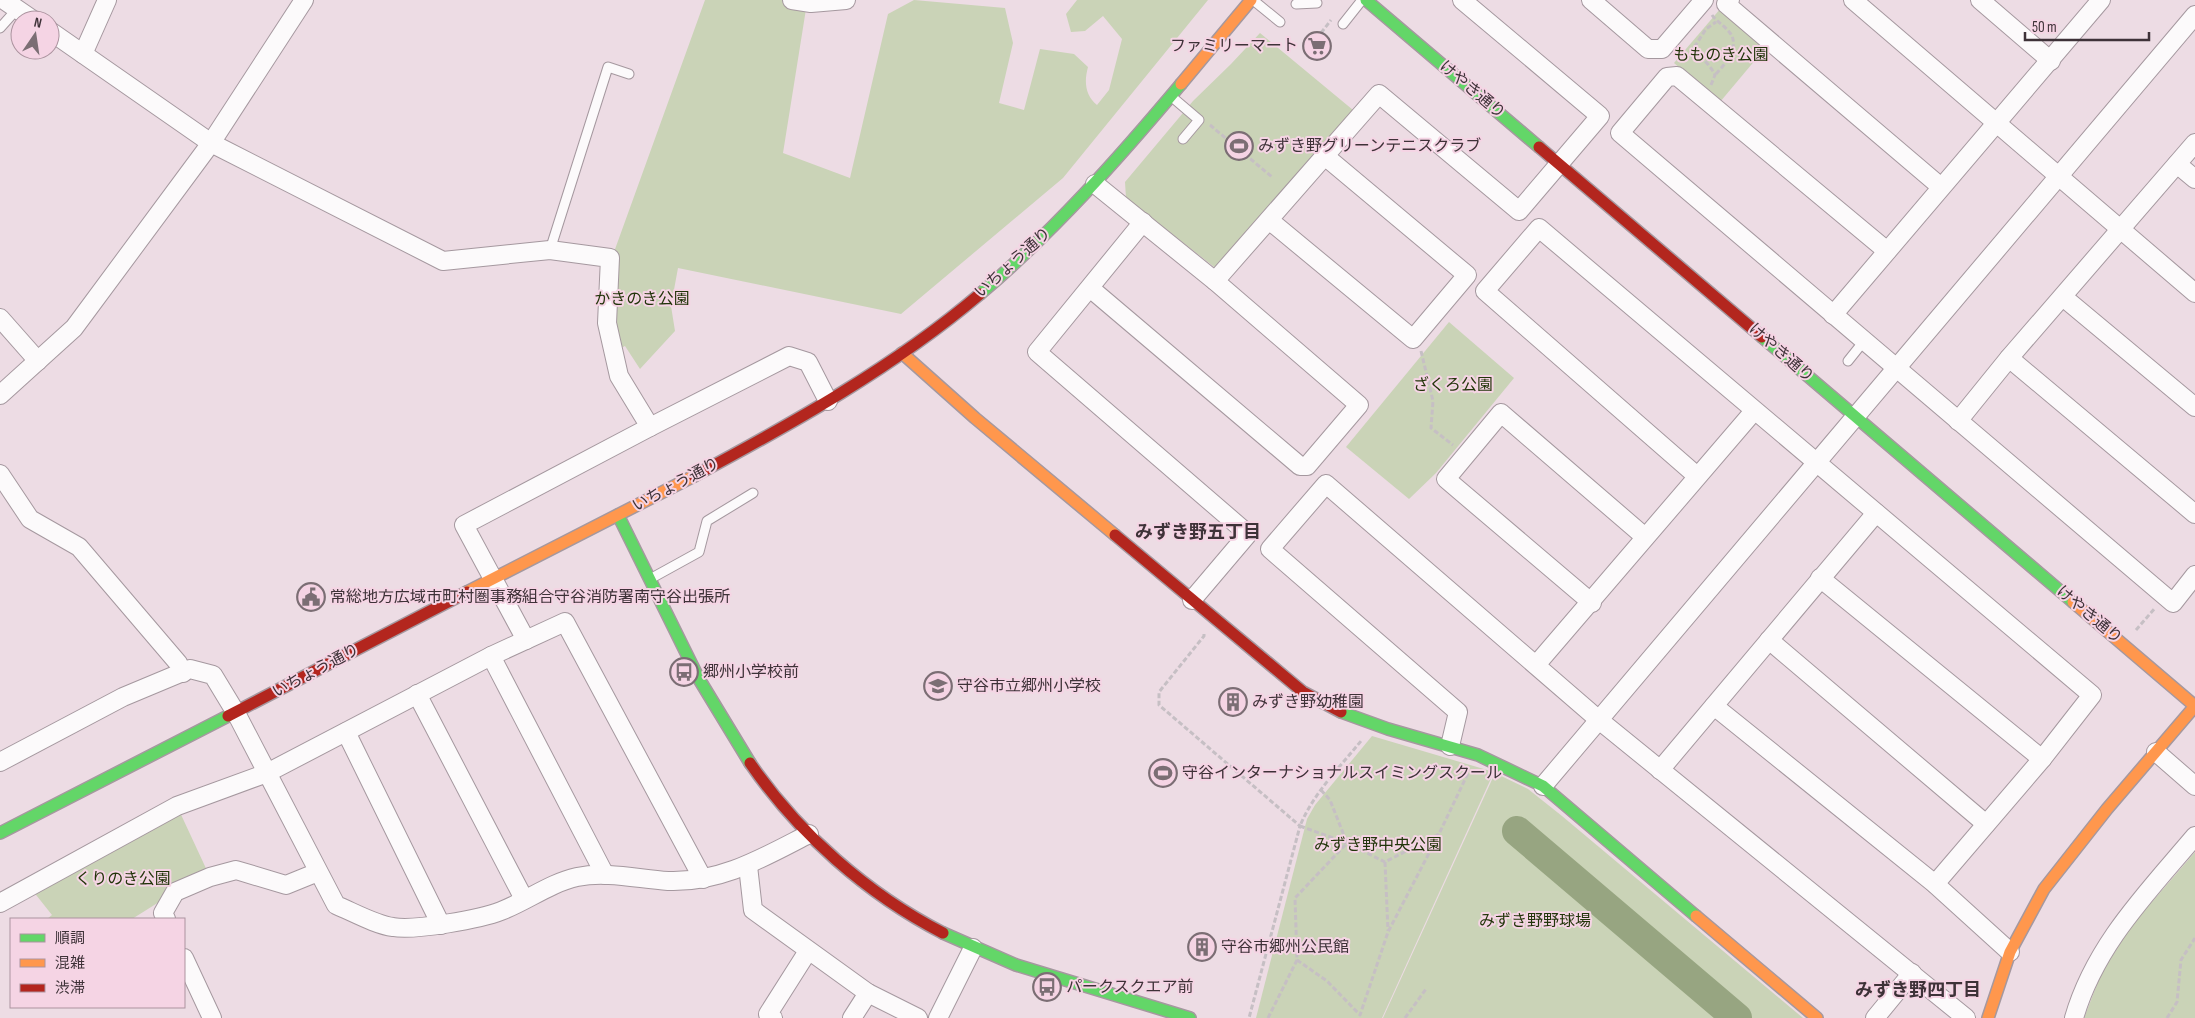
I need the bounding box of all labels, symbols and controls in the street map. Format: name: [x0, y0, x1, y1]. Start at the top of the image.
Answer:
north arrow: [10, 10, 60, 60]
scale bar: [2025, 10, 2149, 42]
text: N: [32, 14, 43, 32]
text: 50 m: [2032, 18, 2057, 37]
supermarket icon: ファミリーマート: [1302, 31, 1332, 61]
place label: ファミリーマート: [1170, 37, 1298, 56]
park label: もものき公園: [1673, 46, 1769, 65]
street label: けやき通り: [1435, 57, 1509, 123]
sports icon: みずき野グリーンテニスクラブ: [1224, 131, 1254, 161]
place label: みずき野グリーンテニスクラブ: [1258, 137, 1481, 156]
street label: いちょう通り: [971, 224, 1055, 302]
park label: かきのき公園: [594, 290, 690, 309]
street label: けやき通り: [1745, 320, 1817, 386]
park label: ざくろ公園: [1413, 376, 1493, 395]
street label: いちょう通り: [629, 454, 723, 516]
district label: みずき野五丁目: [1135, 521, 1261, 543]
public building icon: 常総地方広域市町村圏事務組合守谷消防署南守谷出張所: [296, 582, 326, 612]
street label: けやき通り: [2052, 582, 2126, 648]
place label: 常総地方広域市町村圏事務組合守谷消防署南守谷出張所: [330, 588, 730, 607]
street label: いちょう通り: [269, 640, 363, 702]
bus stop icon: 郷州小学校前: [669, 657, 699, 687]
place label: 郷州小学校前: [703, 663, 799, 682]
school or university icon: 守谷市立郷州小学校: [923, 671, 953, 701]
place label: 守谷市立郷州小学校: [957, 677, 1101, 696]
building icon: みずき野幼稚園: [1218, 687, 1248, 717]
place label: みずき野幼稚園: [1252, 693, 1364, 712]
sports icon: 守谷インターナショナルスイミングスクール: [1148, 758, 1178, 788]
place label: 守谷インターナショナルスイミングスクール: [1182, 764, 1502, 783]
park label: みずき野中央公園: [1314, 836, 1442, 855]
park label: くりのき公園: [75, 870, 171, 889]
park label: みずき野野球場: [1479, 912, 1591, 931]
legend: [10, 918, 185, 1008]
text: 順調: [55, 929, 85, 948]
building icon: 守谷市郷州公民館: [1187, 932, 1217, 962]
place label: 守谷市郷州公民館: [1221, 938, 1349, 957]
text: 混雑: [55, 954, 85, 973]
bus stop icon: パークスクエア前: [1032, 972, 1062, 1002]
place label: パークスクエア前: [1066, 978, 1194, 997]
text: 渋滞: [55, 979, 85, 998]
district label: みずき野四丁目: [1855, 979, 1981, 1001]

